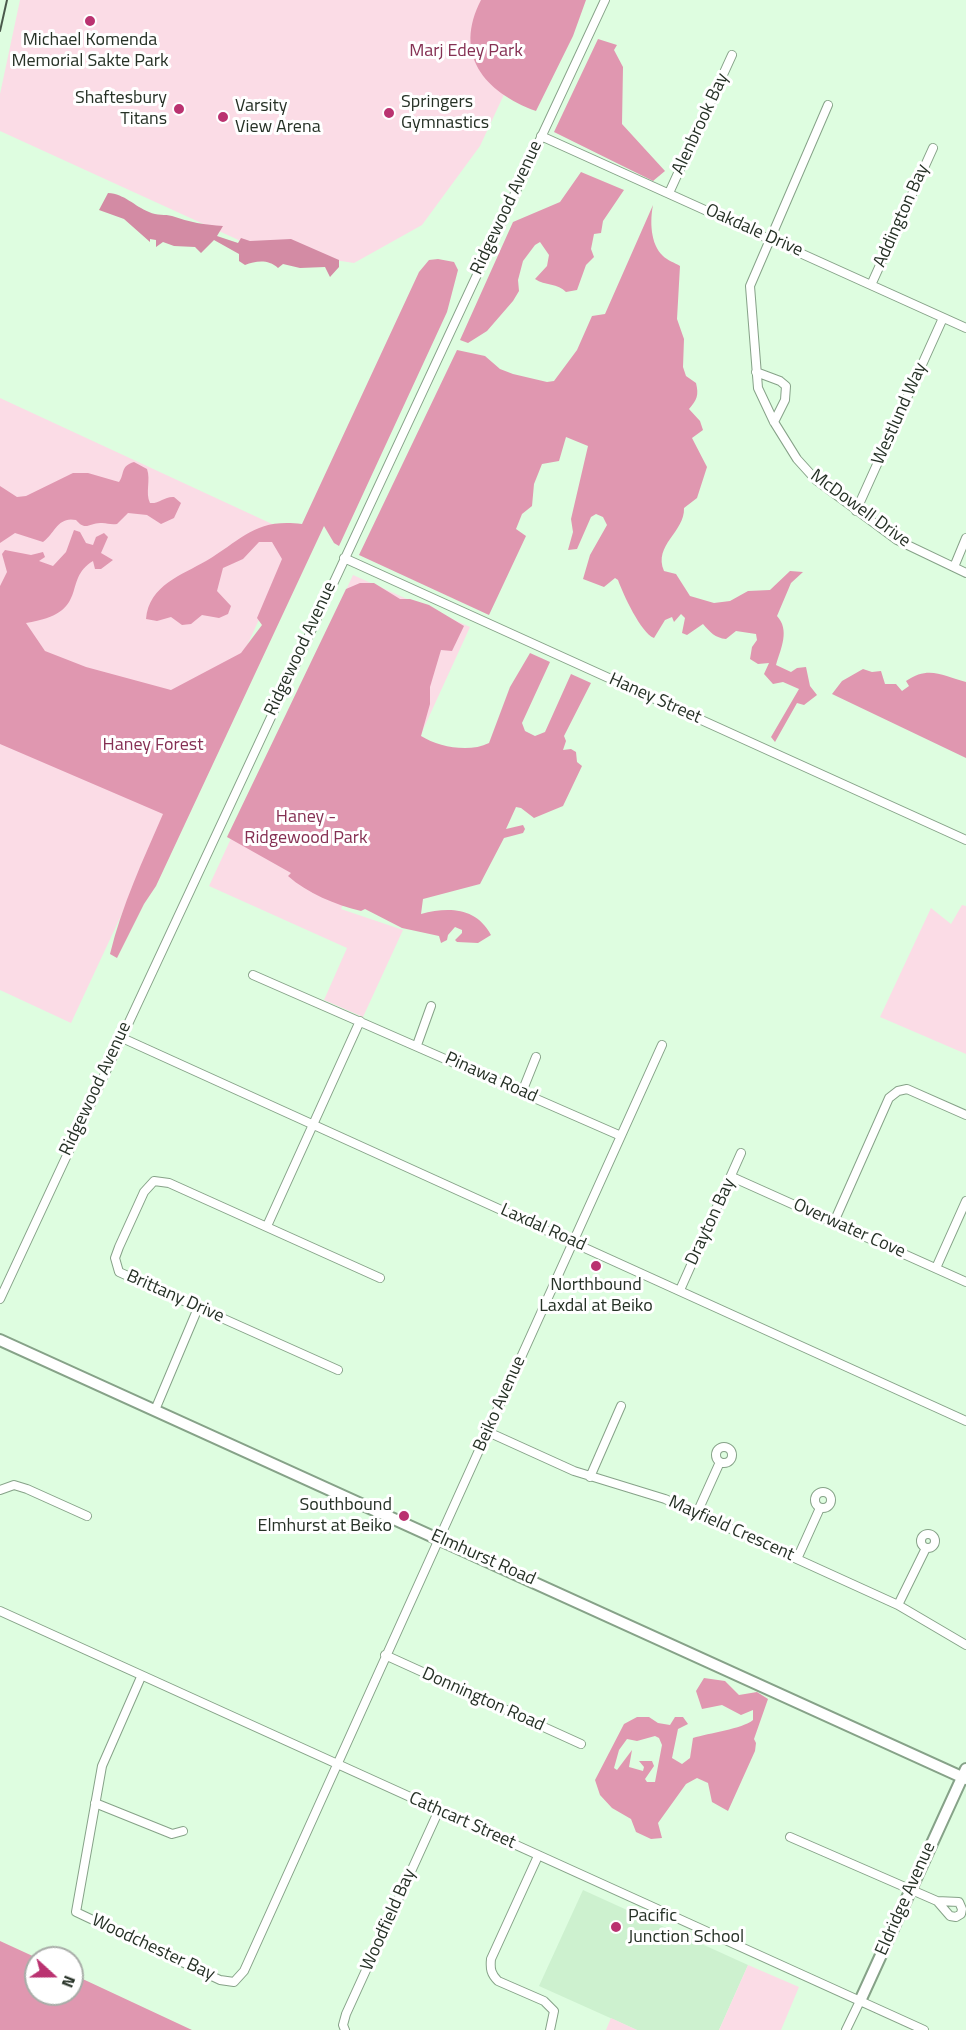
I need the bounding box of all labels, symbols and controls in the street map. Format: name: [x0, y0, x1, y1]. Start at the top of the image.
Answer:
marker: Michael Komenda Memorial Sakte Park: [83, 14, 97, 28]
place label: Michael Komenda Memorial Sakte Park: [11, 30, 169, 72]
park label: Marj Edey Park: [409, 41, 523, 63]
street label: Alenbrook Bay: [668, 70, 734, 178]
place label: Shaftesbury Titans: [75, 88, 167, 130]
place label: Springers Gymnastics: [401, 92, 489, 134]
place label: Varsity View Arena: [235, 96, 321, 138]
marker: Shaftesbury Titans: [172, 102, 186, 116]
marker: Springers Gymnastics: [382, 106, 396, 120]
marker: Varsity View Arena: [216, 110, 230, 124]
street label: Ridgewood Avenue: [467, 138, 547, 278]
street label: Addington Bay: [870, 161, 934, 271]
street label: Oakdale Drive: [702, 200, 806, 262]
street label: Westlund Way: [868, 360, 932, 468]
street label: McDowell Drive: [806, 466, 914, 552]
street label: Ridgewood Avenue: [261, 579, 341, 719]
street label: Haney Street: [605, 669, 705, 729]
park label: Haney Forest: [103, 735, 203, 757]
park label: Haney - Ridgewood Park: [244, 807, 368, 850]
street label: Ridgewood Avenue: [56, 1019, 136, 1159]
street label: Pinawa Road: [441, 1048, 541, 1108]
street label: Drayton Bay: [681, 1175, 741, 1269]
street label: Overwater Cove: [790, 1195, 908, 1263]
street label: Laxdal Road: [497, 1200, 589, 1256]
marker: Northbound Laxdal at Beiko: [589, 1259, 603, 1273]
street label: Brittany Drive: [123, 1266, 227, 1328]
place label: Northbound Laxdal at Beiko: [539, 1275, 653, 1318]
street label: Beiko Avenue: [469, 1353, 531, 1455]
street label: Mayfield Crescent: [665, 1492, 797, 1566]
place label: Southbound Elmhurst at Beiko: [257, 1495, 392, 1538]
marker: Southbound Elmhurst at Beiko: [397, 1509, 411, 1523]
street label: Elmhurst Road: [427, 1525, 539, 1591]
street label: Donnington Road: [418, 1663, 548, 1737]
street label: Cathcart Street: [405, 1788, 519, 1854]
street label: Eldridge Avenue: [871, 1839, 941, 1959]
street label: Woodfield Bay: [357, 1866, 421, 1974]
place label: Pacific Junction School: [628, 1906, 744, 1948]
street label: Woodchester Bay: [88, 1910, 218, 1986]
marker: Pacific Junction School: [609, 1920, 623, 1934]
north arrow: [24, 1946, 84, 2006]
text: N: [56, 1972, 82, 1991]

